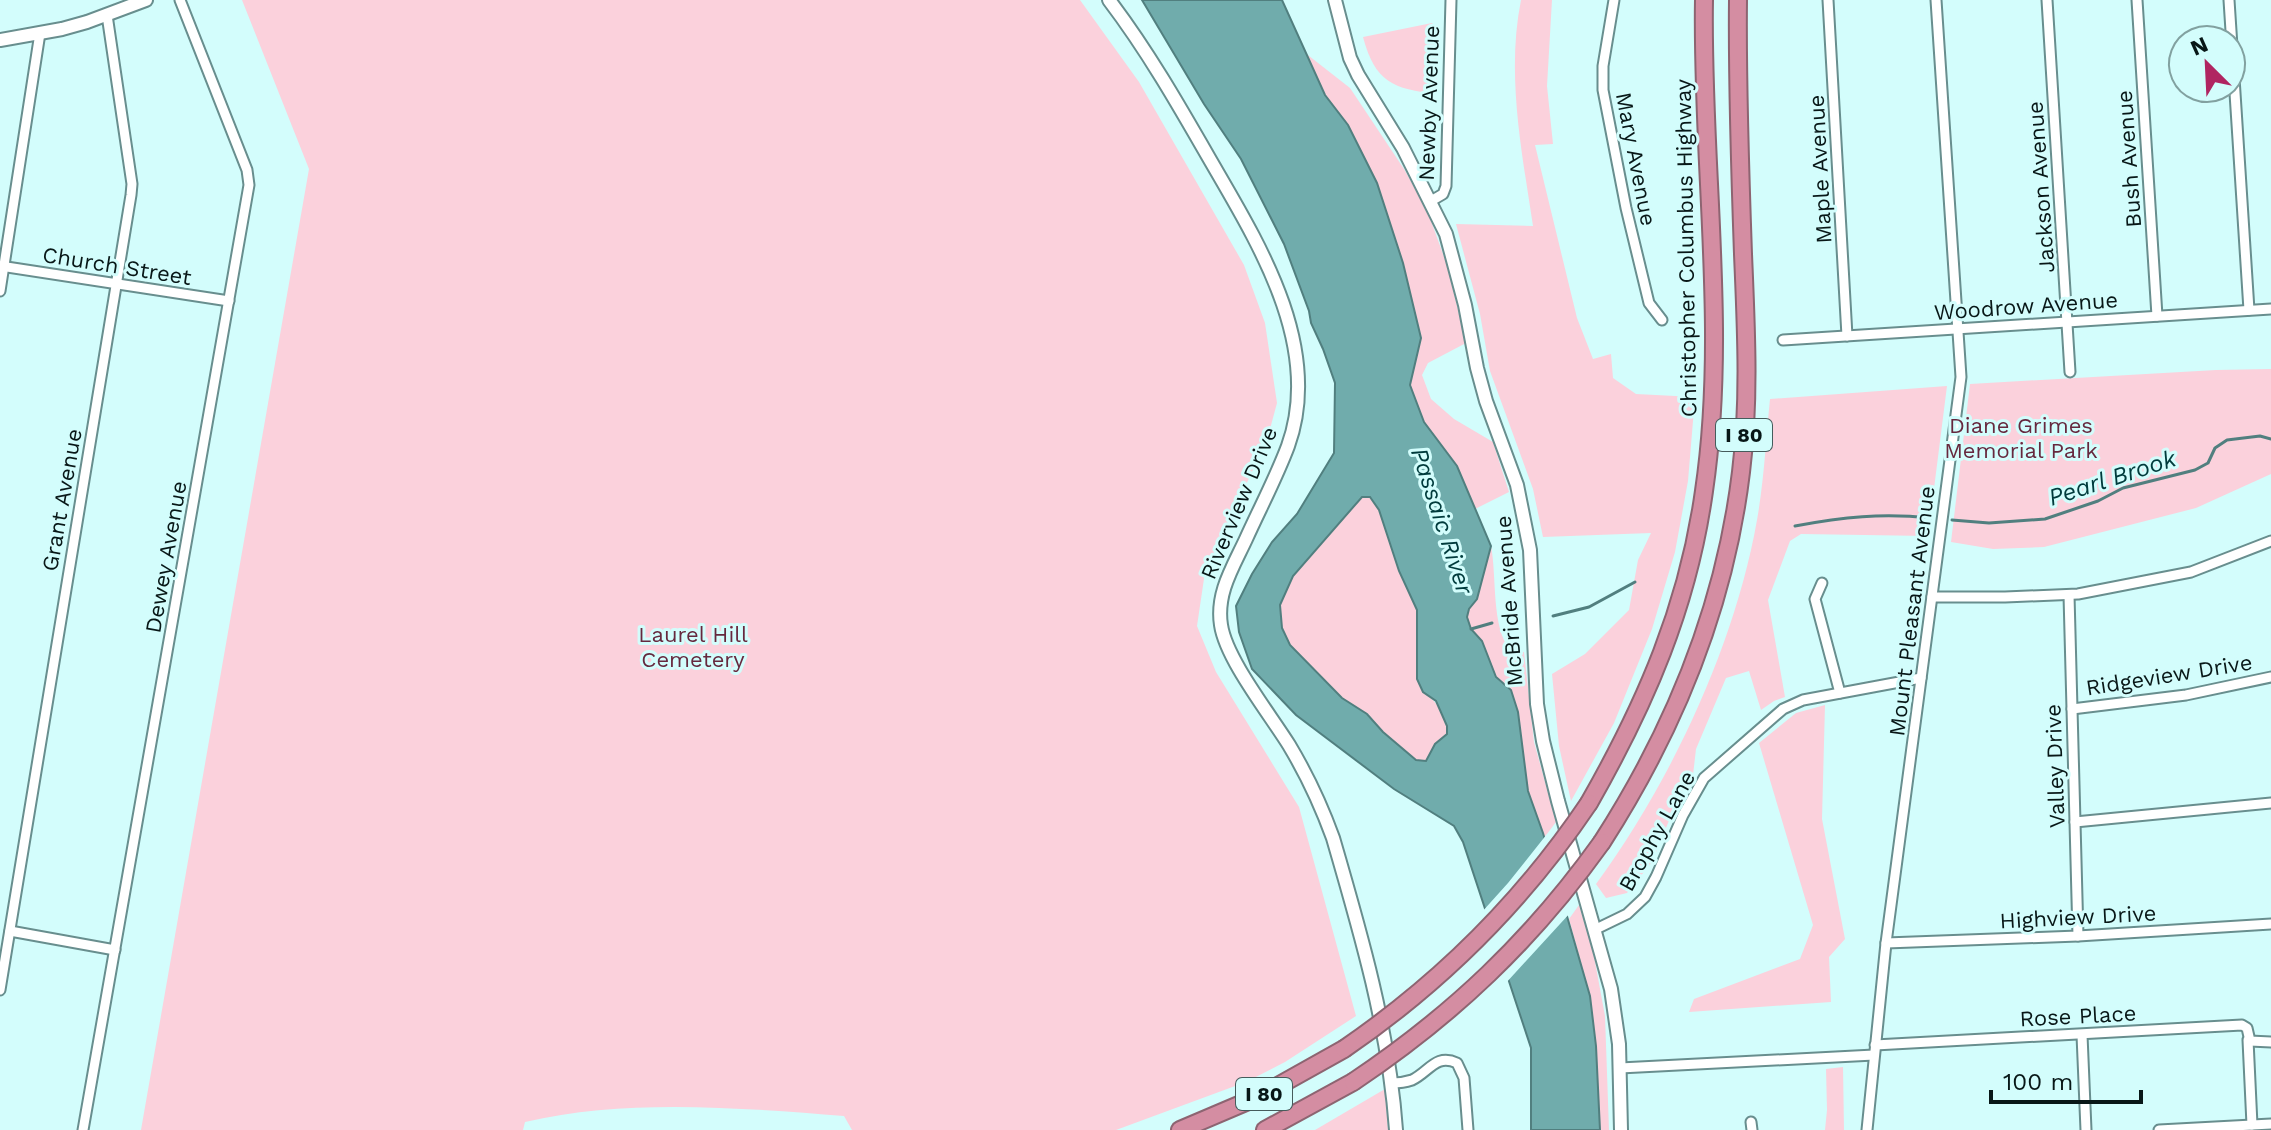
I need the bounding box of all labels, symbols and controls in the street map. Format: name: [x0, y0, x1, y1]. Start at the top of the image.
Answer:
north arrow: [2167, 24, 2247, 104]
street label: Newby Avenue: [1414, 25, 1444, 181]
text: N: [2187, 31, 2212, 61]
street label: Christopher Columbus Highway: [1671, 78, 1701, 417]
street label: Bush Avenue: [2112, 89, 2146, 229]
street label: Mary Avenue: [1611, 90, 1661, 228]
street label: Maple Avenue: [1804, 94, 1836, 244]
street label: Jackson Avenue: [2023, 100, 2059, 274]
street label: Church Street: [41, 242, 193, 290]
street label: Woodrow Avenue: [1933, 287, 2119, 325]
park label: Diane Grimes Memorial Park: [1944, 413, 2098, 463]
road number: I 80: [1716, 419, 1772, 451]
street label: Riverview Drive: [1196, 423, 1282, 583]
street label: Grant Avenue: [37, 427, 87, 573]
water label: Passaic River: [1405, 444, 1479, 599]
water label: Pearl Brook: [2045, 444, 2180, 512]
street label: Dewey Avenue: [140, 479, 192, 635]
street label: Mount Pleasant Avenue: [1884, 484, 1940, 738]
street label: McBride Avenue: [1491, 515, 1527, 687]
park label: Laurel Hill Cemetery: [638, 622, 748, 672]
street label: Ridgeview Drive: [2084, 650, 2254, 700]
street label: Valley Drive: [2040, 704, 2070, 828]
street label: Brophy Lane: [1614, 767, 1700, 895]
street label: Highview Drive: [1999, 900, 2157, 934]
street label: Rose Place: [2019, 1000, 2137, 1032]
scale bar: [1991, 1054, 2141, 1104]
text: 100 m: [2003, 1068, 2073, 1096]
road number: I 80: [1236, 1078, 1292, 1110]

